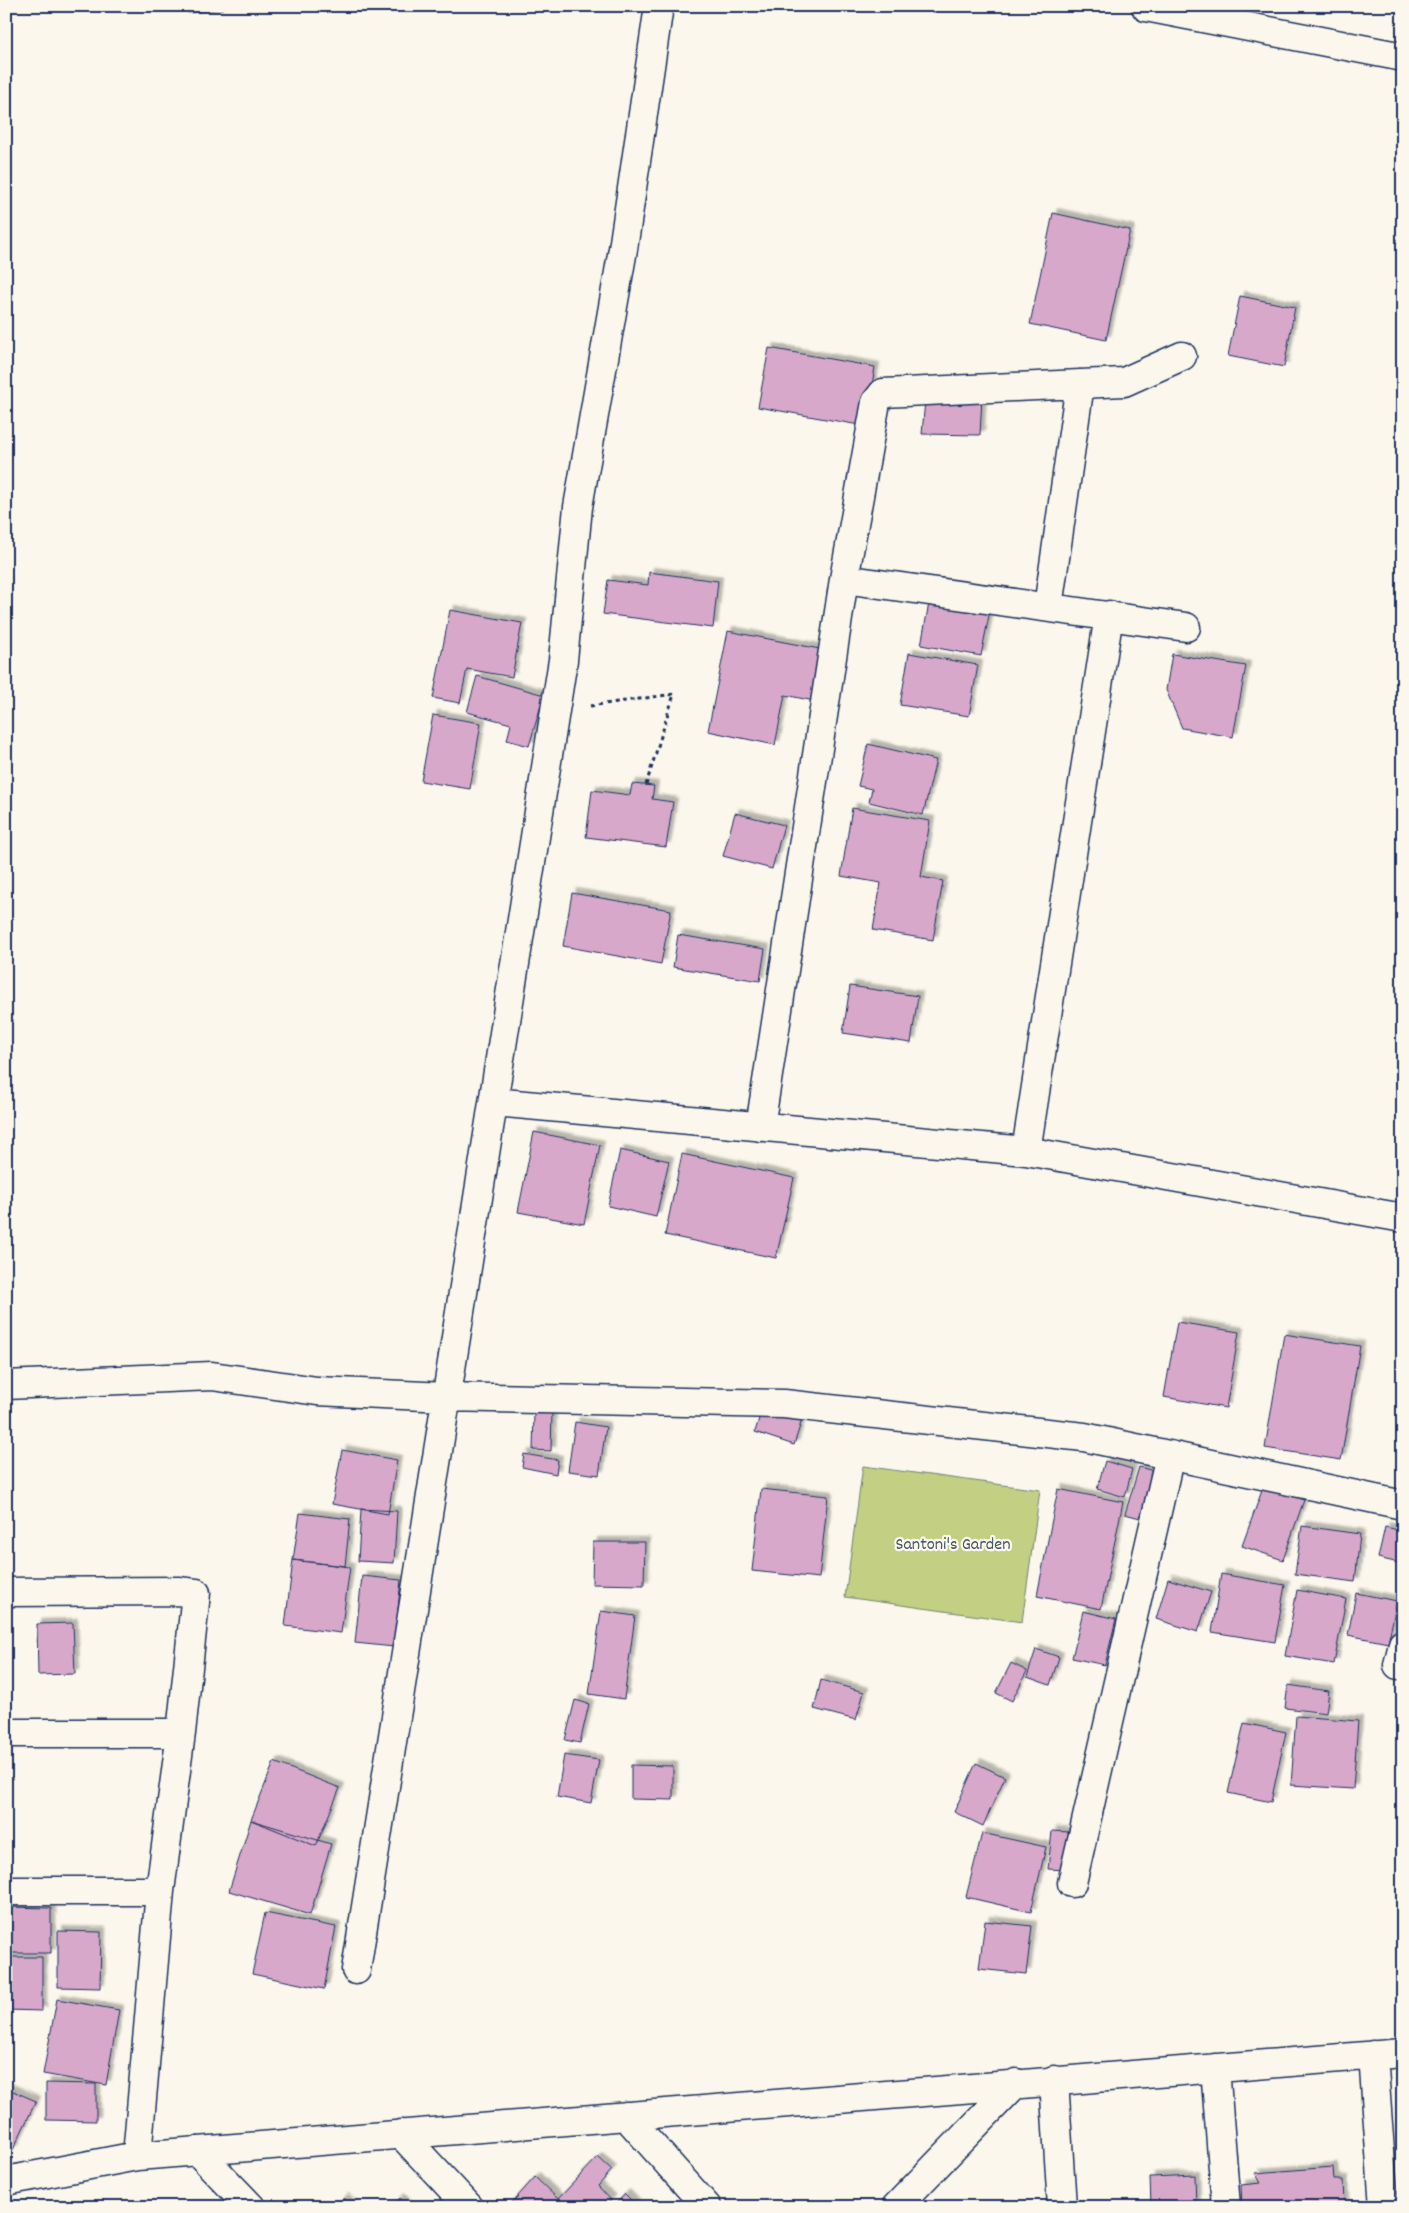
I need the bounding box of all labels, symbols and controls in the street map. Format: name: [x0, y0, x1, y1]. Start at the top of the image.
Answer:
park label: Santoni's Garden: [895, 1533, 1011, 1558]

